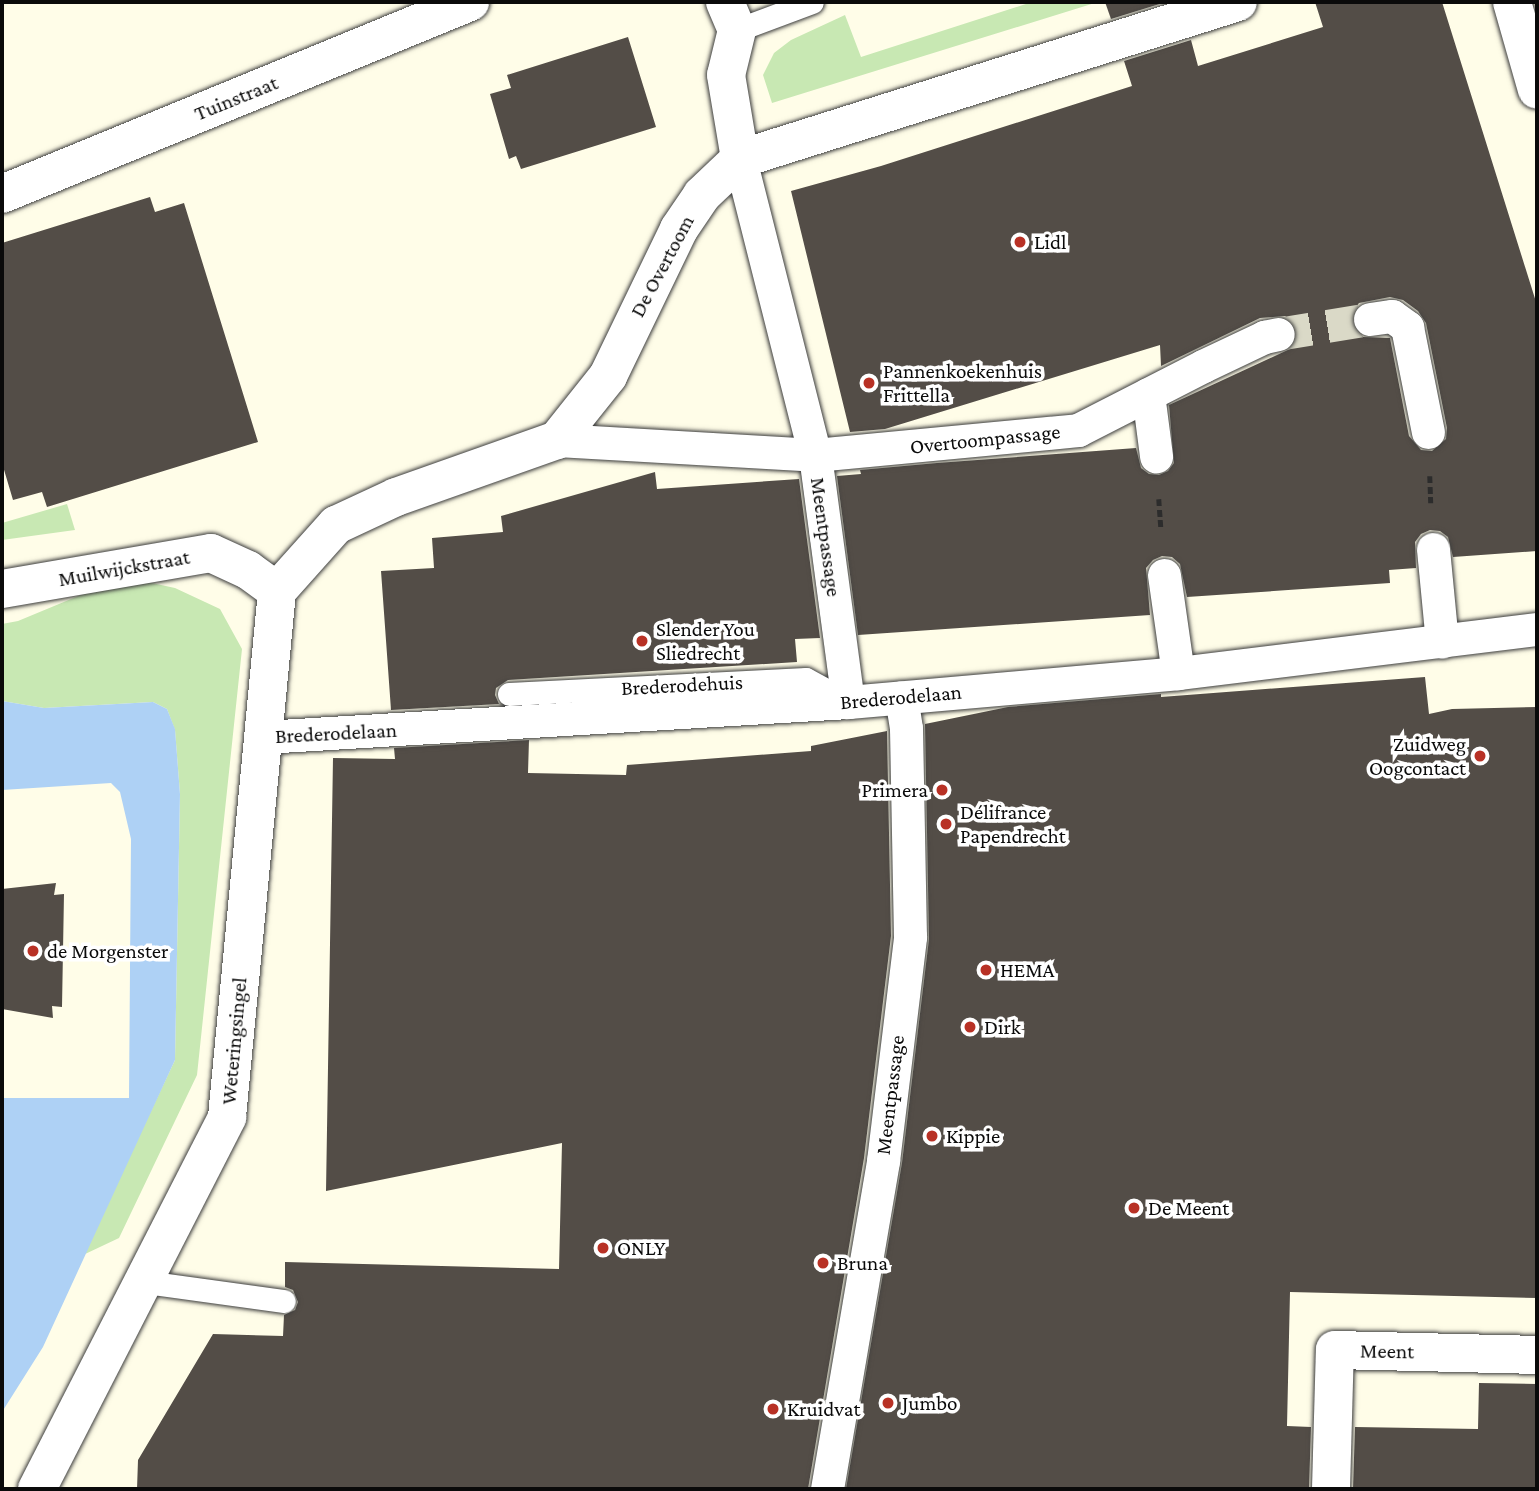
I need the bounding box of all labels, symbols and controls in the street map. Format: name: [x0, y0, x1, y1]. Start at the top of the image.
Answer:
street label: Tuinstraat: [191, 70, 281, 126]
street label: De Overtoom: [625, 211, 699, 321]
place label: Lidl: [1034, 229, 1067, 255]
marker: Lidl: [1012, 234, 1028, 250]
place label: Pannenkoekenhuis Frittella: [883, 358, 1042, 408]
marker: Pannenkoekenhuis Frittella: [861, 375, 877, 391]
street label: Overtoompassage: [909, 419, 1061, 459]
street label: Meentpassage: [805, 476, 847, 598]
street label: Muilwijckstraat: [56, 544, 192, 592]
place label: Slender You Sliedrecht: [656, 616, 755, 666]
marker: Slender You Sliedrecht: [634, 633, 650, 649]
street label: Brederodehuis: [620, 669, 744, 701]
street label: Brederodelaan: [839, 679, 963, 715]
street label: Brederodelaan: [274, 717, 398, 749]
place label: Zuidweg Oogcontact: [1369, 731, 1466, 781]
marker: Zuidweg Oogcontact: [1472, 748, 1488, 764]
place label: Primera: [862, 777, 928, 803]
marker: Primera: [934, 782, 950, 798]
place label: Délifrance Papendrecht: [960, 799, 1066, 849]
marker: Délifrance Papendrecht: [938, 816, 954, 832]
place label: de Morgenster: [47, 938, 168, 964]
marker: de Morgenster: [25, 943, 41, 959]
place label: HEMA: [1000, 957, 1055, 983]
marker: HEMA: [978, 962, 994, 978]
street label: Weteringsingel: [216, 976, 252, 1106]
place label: Dirk: [984, 1014, 1021, 1040]
marker: Dirk: [962, 1019, 978, 1035]
street label: Meentpassage: [870, 1034, 910, 1156]
place label: Kippie: [946, 1123, 1000, 1149]
marker: Kippie: [924, 1128, 940, 1144]
place label: De Meent: [1148, 1195, 1229, 1221]
marker: De Meent: [1126, 1200, 1142, 1216]
place label: ONLY: [617, 1235, 665, 1261]
marker: ONLY: [595, 1240, 611, 1256]
place label: Bruna: [837, 1250, 888, 1276]
marker: Bruna: [815, 1255, 831, 1271]
street label: Meent: [1360, 1338, 1414, 1364]
place label: Jumbo: [902, 1390, 958, 1416]
marker: Jumbo: [880, 1395, 896, 1411]
place label: Kruidvat: [787, 1396, 860, 1422]
marker: Kruidvat: [765, 1401, 781, 1417]

